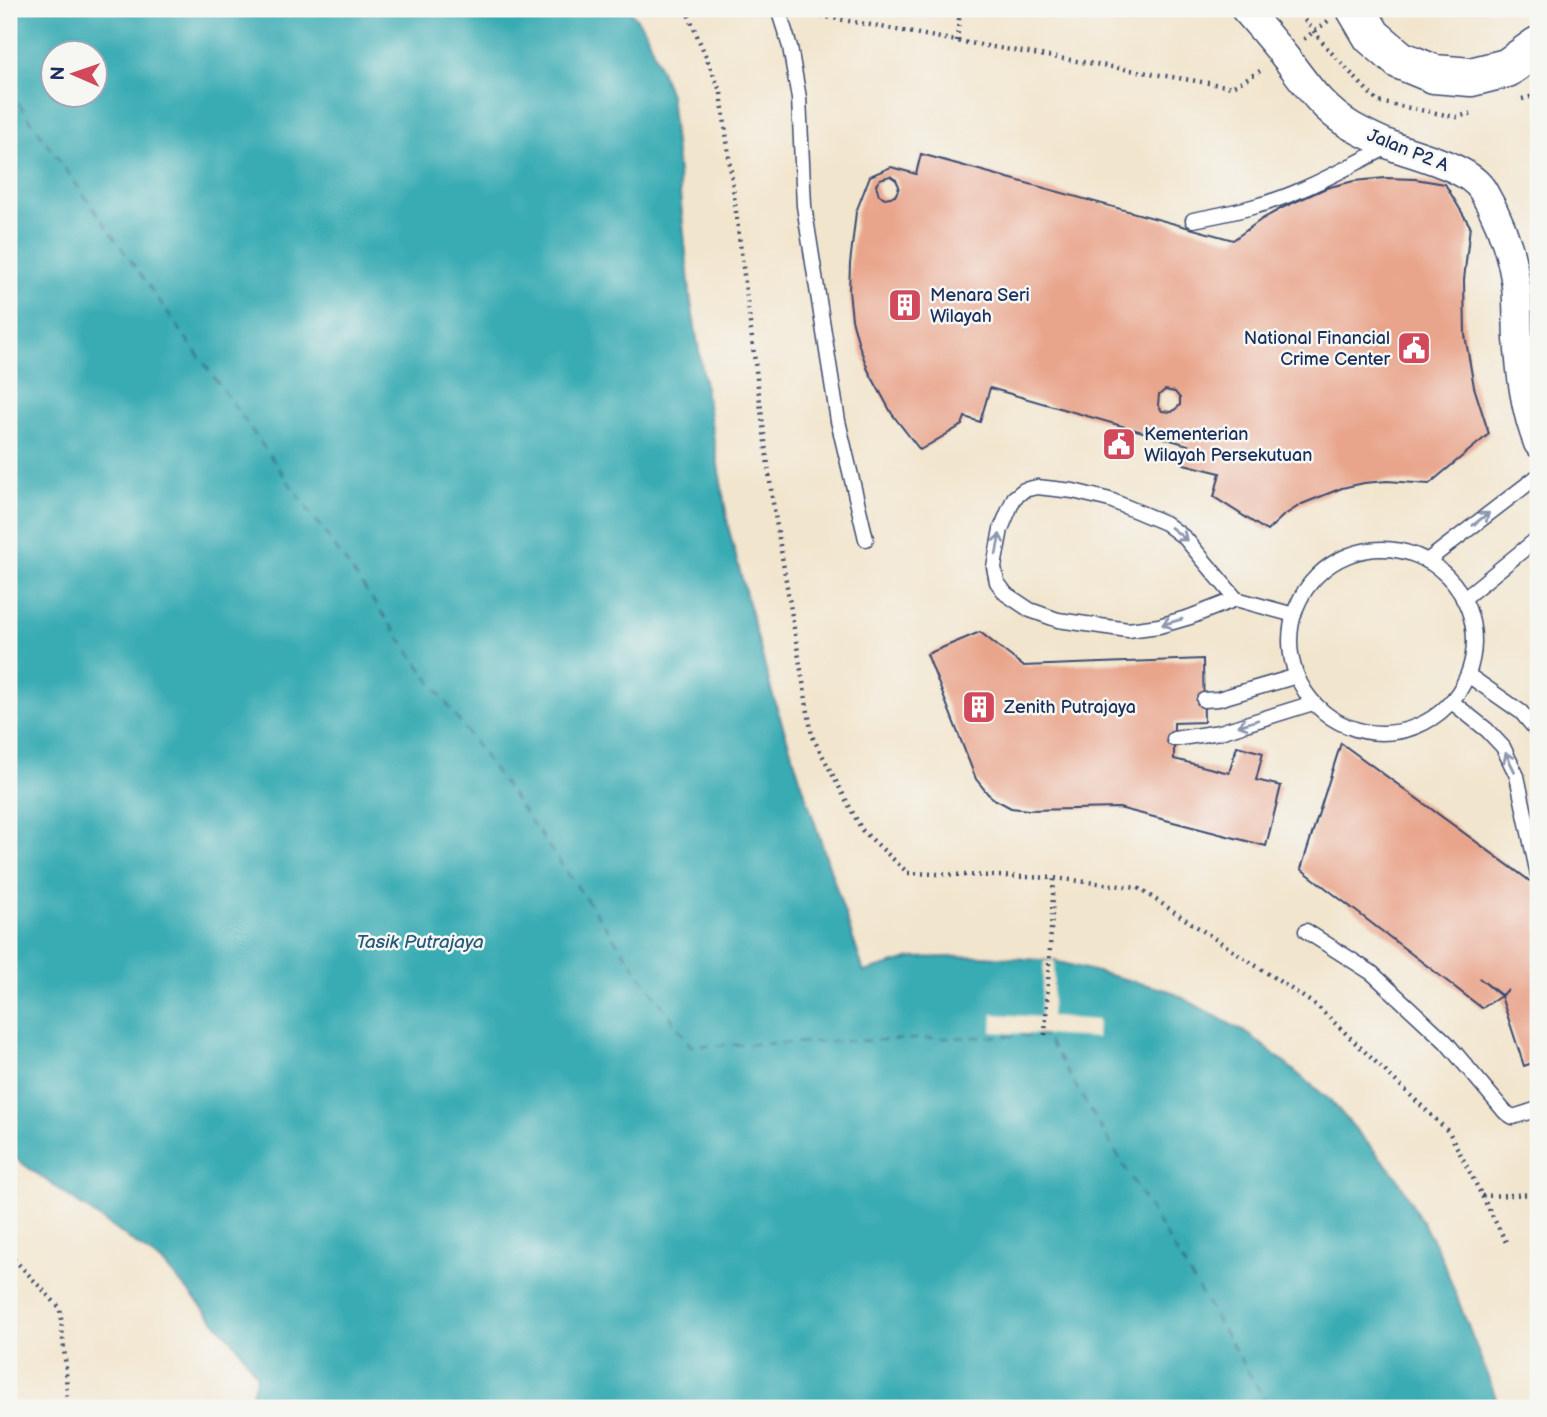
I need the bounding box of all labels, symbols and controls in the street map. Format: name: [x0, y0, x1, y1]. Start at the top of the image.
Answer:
north arrow: [38, 38, 108, 108]
text: N: [47, 66, 70, 81]
street label: Jalan P2 A: [1364, 125, 1452, 176]
place label: Menara Seri Wilayah: [930, 285, 1030, 327]
building icon: Menara Seri Wilayah: [886, 286, 924, 324]
place label: National Financial Crime Center: [1244, 328, 1390, 370]
public building icon: National Financial Crime Center: [1395, 329, 1433, 367]
place label: Kementerian Wilayah Persekutuan: [1144, 424, 1312, 466]
public building icon: Kementerian Wilayah Persekutuan: [1100, 425, 1138, 463]
one-way arrow: [1472, 512, 1490, 527]
one-way arrow: [1170, 527, 1188, 542]
one-way arrow: [992, 533, 1005, 556]
one-way arrow: [1161, 616, 1184, 629]
building icon: Zenith Putrajaya: [960, 688, 998, 726]
place label: Zenith Putrajaya: [1003, 697, 1136, 718]
one-way arrow: [1238, 718, 1260, 731]
one-way arrow: [1503, 752, 1516, 773]
water label: Tasik Putrajaya: [356, 931, 484, 954]

